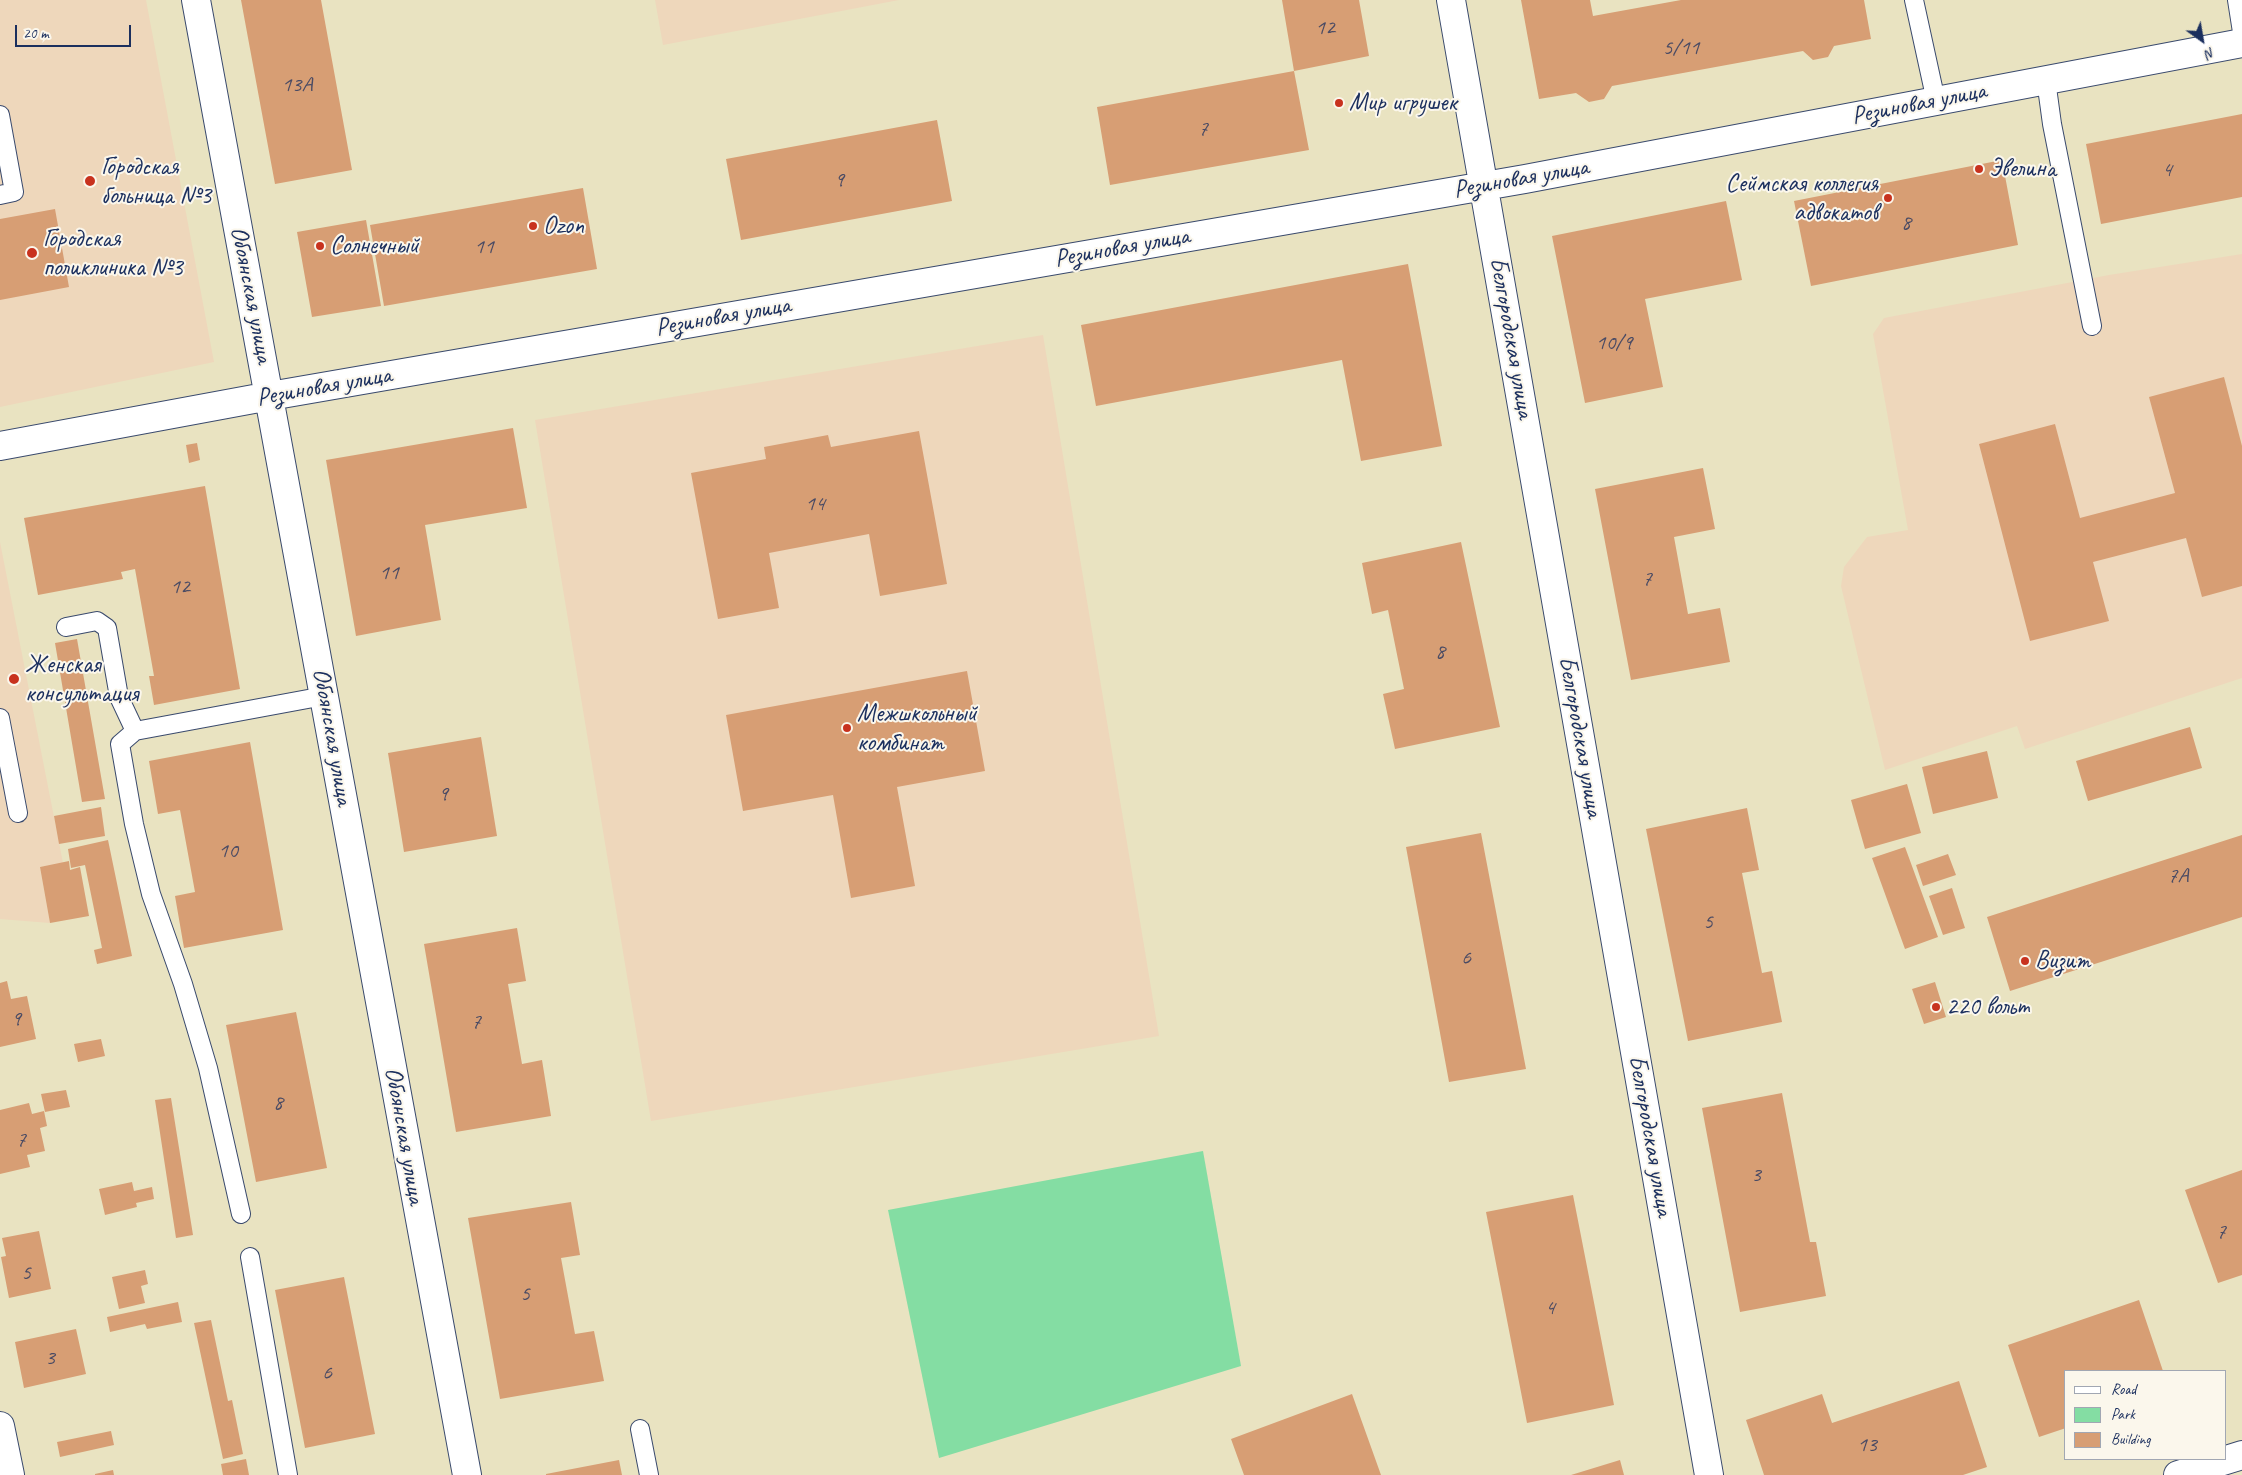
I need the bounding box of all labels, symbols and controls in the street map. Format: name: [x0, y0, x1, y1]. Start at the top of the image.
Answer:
scale bar: [18, 15, 134, 47]
house number: 12: [1315, 15, 1335, 41]
north arrow: [2177, 15, 2227, 65]
text: 20 m: [23, 24, 49, 43]
house number: 5/11: [1663, 35, 1699, 61]
text: N: [2202, 44, 2218, 63]
house number: 13А: [282, 72, 312, 98]
street label: Резиновая улица: [1849, 76, 1989, 132]
place label: Мир игрушек: [1349, 88, 1457, 118]
marker: Мир игрушек: [1333, 97, 1345, 109]
house number: 7: [1198, 116, 1208, 142]
place label: Городская больница №3: [101, 152, 211, 211]
street label: Резиновая улица: [1451, 152, 1591, 206]
place label: Эвелина: [1989, 154, 2056, 184]
house number: 4: [2162, 157, 2172, 183]
marker: Эвелина: [1973, 163, 1985, 175]
house number: 9: [834, 167, 844, 193]
place label: Сеймская коллегия адвокатов: [1726, 169, 1878, 228]
marker: Городская больница №3: [83, 174, 97, 188]
marker: Сеймская коллегия адвокатов: [1882, 192, 1894, 204]
house number: 8: [1901, 210, 1911, 236]
place label: Ozon: [543, 211, 584, 241]
marker: Ozon: [527, 220, 539, 232]
street label: Резиновая улица: [1052, 221, 1192, 275]
place label: Городская поликлиника №3: [43, 224, 183, 283]
street label: Обоянская улица: [223, 224, 279, 366]
place label: Солнечный: [330, 231, 419, 261]
house number: 11: [474, 234, 494, 260]
marker: Солнечный: [314, 240, 326, 252]
marker: Городская поликлиника №3: [25, 246, 39, 260]
street label: Белгородская улица: [1482, 255, 1540, 421]
street label: Резиновая улица: [653, 290, 793, 344]
house number: 10/9: [1596, 330, 1632, 356]
street label: Резиновая улица: [254, 360, 394, 414]
house number: 14: [805, 491, 825, 517]
house number: 11: [379, 560, 399, 586]
house number: 7: [1642, 566, 1652, 592]
house number: 12: [170, 574, 190, 600]
house number: 8: [1435, 639, 1445, 665]
place label: Женская консультация: [25, 650, 138, 709]
street label: Белгородская улица: [1551, 654, 1609, 820]
street label: Обоянская улица: [305, 666, 359, 808]
marker: Женская консультация: [7, 672, 21, 686]
place label: Межшкольный комбинат: [857, 699, 977, 758]
marker: Межшкольный комбинат: [841, 722, 853, 734]
house number: 9: [438, 781, 448, 807]
house number: 10: [218, 838, 238, 864]
house number: 7А: [2168, 863, 2188, 889]
house number: 5: [1703, 909, 1713, 935]
house number: 6: [1461, 945, 1471, 971]
place label: Визит: [2035, 946, 2090, 976]
marker: Визит: [2019, 955, 2031, 967]
place label: 220 вольт: [1946, 992, 2029, 1022]
marker: 220 вольт: [1930, 1001, 1942, 1013]
house number: 9: [11, 1006, 21, 1032]
house number: 7: [471, 1009, 481, 1035]
street label: Белгородская улица: [1621, 1053, 1679, 1219]
street label: Обоянская улица: [377, 1065, 431, 1207]
house number: 8: [273, 1090, 283, 1116]
house number: 7: [16, 1127, 26, 1153]
house number: 3: [1751, 1162, 1761, 1188]
house number: 7: [2216, 1219, 2226, 1245]
house number: 5: [21, 1260, 31, 1286]
house number: 5: [520, 1281, 530, 1307]
house number: 4: [1545, 1295, 1555, 1321]
house number: 3: [45, 1345, 55, 1371]
house number: 6: [322, 1360, 332, 1386]
legend: [2064, 1370, 2227, 1460]
text: Road: [2111, 1380, 2136, 1399]
text: Park: [2111, 1405, 2135, 1424]
text: Building: [2111, 1430, 2150, 1449]
house number: 13: [1857, 1432, 1877, 1458]

